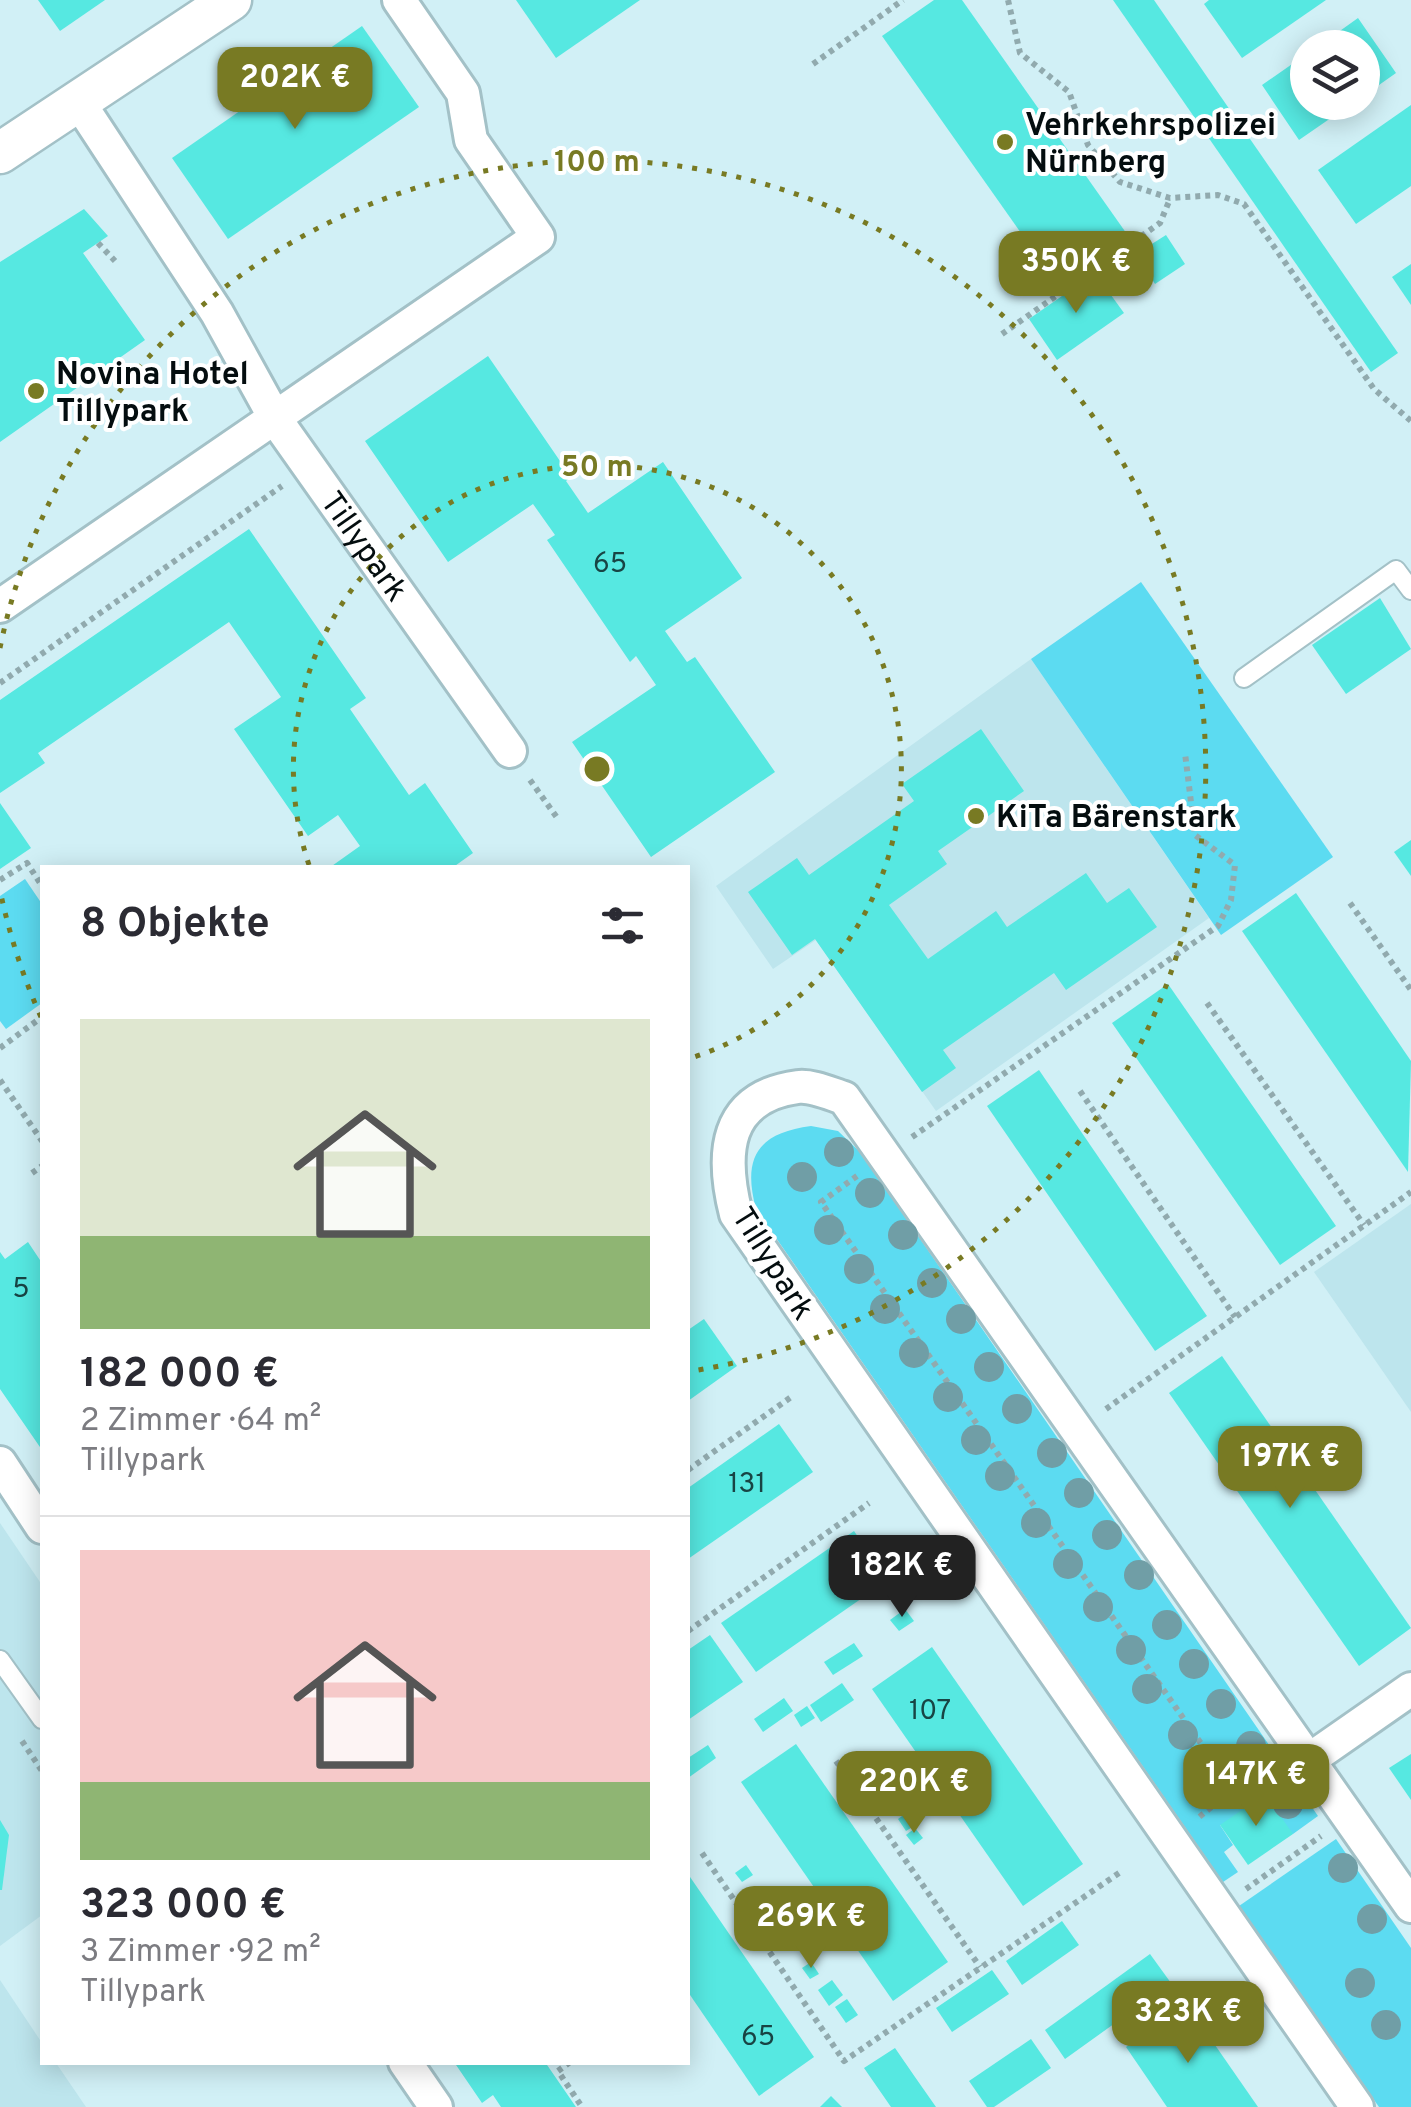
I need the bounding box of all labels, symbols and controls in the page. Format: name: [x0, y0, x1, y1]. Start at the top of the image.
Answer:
map controls: [1290, 30, 1380, 120]
button: layers: [1290, 30, 1380, 120]
pin: 202K €: [214, 47, 376, 132]
text: 202K €: [239, 59, 351, 99]
place label: Vehrkehrspolizei Nürnberg: [1025, 107, 1276, 184]
marker: Vehrkehrspolizei Nürnberg: [994, 131, 1016, 153]
text: 100 m: [554, 145, 640, 182]
pin: 350K €: [995, 231, 1157, 316]
text: 350K €: [1021, 243, 1131, 283]
place label: Novina Hotel Tillypark: [56, 356, 249, 433]
marker: Novina Hotel Tillypark: [25, 380, 47, 402]
text: 50 m: [561, 450, 633, 487]
street label: Tillypark: [310, 485, 415, 611]
house number: 65: [593, 547, 627, 583]
centre of rings: [579, 751, 615, 787]
place label: KiTa Bärenstark: [996, 799, 1237, 839]
marker: KiTa Bärenstark: [965, 805, 987, 827]
icon: filters: [595, 898, 650, 953]
text: 8 Objekte: [80, 899, 270, 952]
icon: home: [275, 1084, 455, 1264]
street label: Tillypark: [721, 1201, 822, 1329]
house number: 5: [12, 1272, 30, 1308]
text: 182 000 €: [80, 1349, 279, 1402]
text: 2 Zimmer · 64 m²: [80, 1402, 321, 1442]
pin: 197K €: [1209, 1426, 1371, 1511]
text: 197K €: [1240, 1438, 1340, 1478]
text: Tillypark: [80, 1442, 206, 1482]
house number: 131: [728, 1467, 766, 1503]
pin: 182K €: [821, 1535, 983, 1620]
text: 182K €: [851, 1547, 953, 1587]
icon: home: [275, 1615, 455, 1795]
house number: 107: [909, 1694, 951, 1730]
pin: 147K €: [1175, 1744, 1337, 1829]
pin: 220K €: [833, 1751, 995, 1836]
text: 147K €: [1205, 1756, 1307, 1796]
text: 220K €: [858, 1763, 970, 1803]
text: 323 000 €: [80, 1880, 286, 1933]
pin: 269K €: [730, 1886, 892, 1971]
text: 269K €: [756, 1898, 866, 1938]
text: 3 Zimmer · 92 m²: [80, 1933, 321, 1973]
text: Tillypark: [80, 1973, 206, 2013]
pin: 323K €: [1107, 1981, 1269, 2066]
text: 323K €: [1134, 1993, 1242, 2033]
house number: 65: [741, 2020, 775, 2056]

